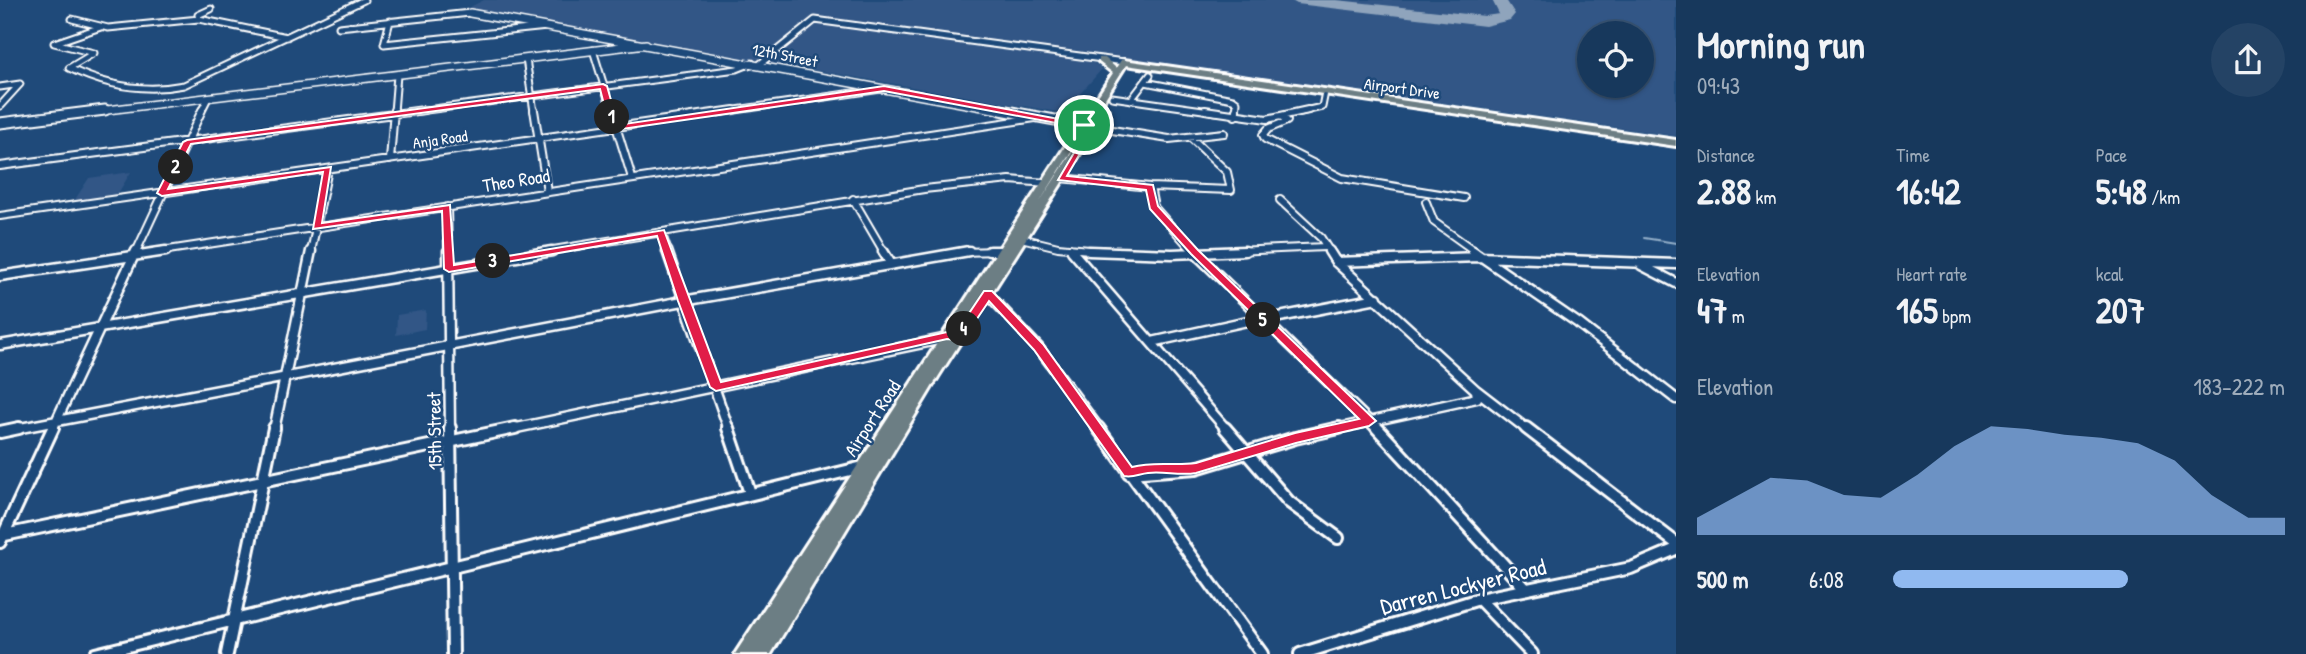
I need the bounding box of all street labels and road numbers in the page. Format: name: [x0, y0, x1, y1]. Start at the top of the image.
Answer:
street label: 12th Street: [750, 38, 820, 72]
street label: Airport Drive: [1363, 72, 1442, 104]
street label: Anja Road: [411, 124, 469, 154]
street label: Theo Road: [481, 162, 552, 198]
street label: Airport Road: [838, 374, 907, 461]
street label: 15th Street: [420, 391, 448, 470]
street label: Darren Lockyer Road: [1377, 550, 1549, 622]

